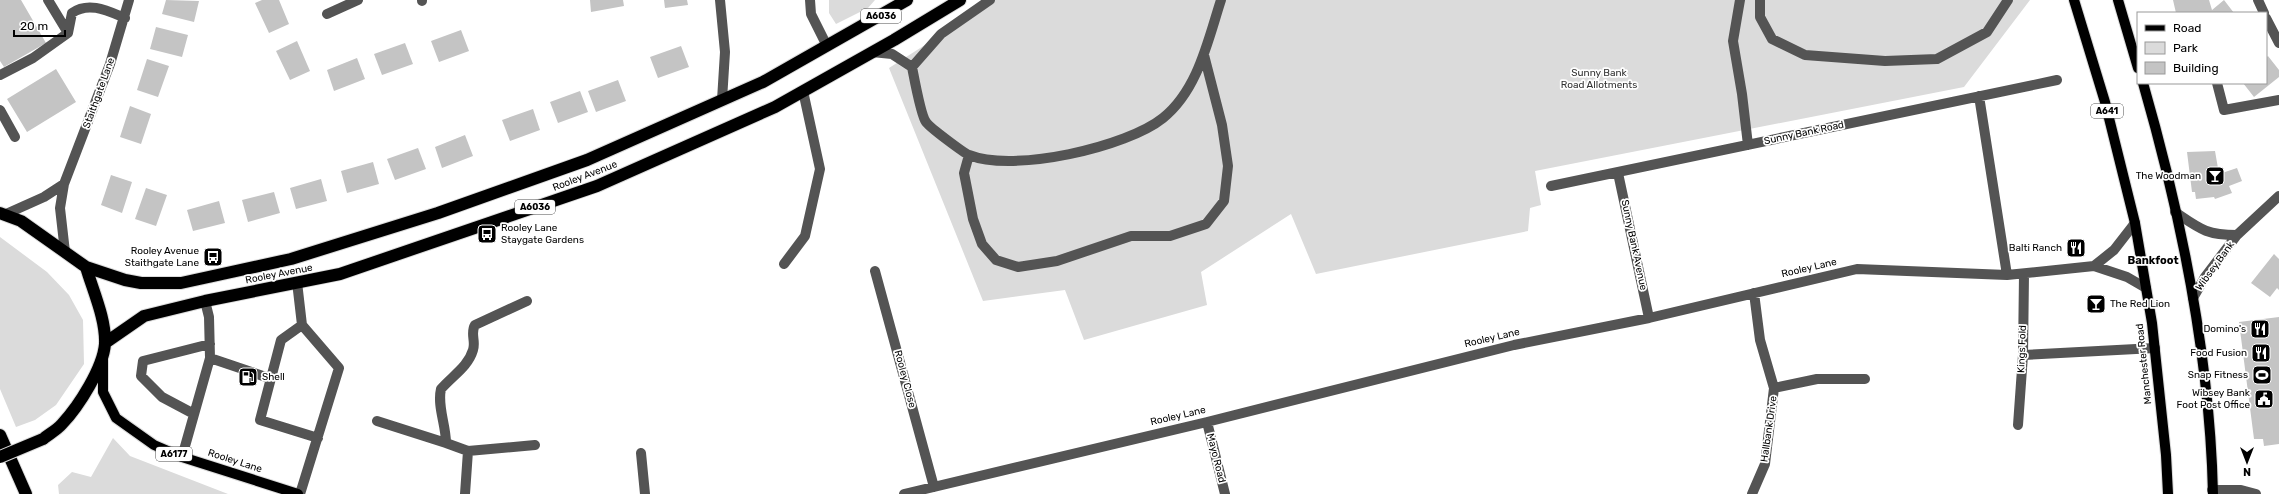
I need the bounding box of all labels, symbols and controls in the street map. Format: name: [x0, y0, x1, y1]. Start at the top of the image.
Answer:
road number: A6036: [861, 9, 901, 23]
scale bar: [14, 12, 65, 38]
legend: [2137, 12, 2267, 84]
text: 20 m: [20, 19, 48, 33]
text: Road: [2173, 21, 2201, 35]
text: Park: [2173, 41, 2199, 55]
street label: Staithgate Lane: [81, 56, 117, 130]
text: Building: [2173, 61, 2219, 75]
park label: Sunny Bank Road Allotments: [1561, 67, 1637, 91]
road number: A641: [2091, 104, 2123, 118]
street label: Sunny Bank Road: [1763, 119, 1845, 147]
street label: Rooley Avenue: [551, 158, 619, 194]
bar icon: The Woodman: [2204, 165, 2226, 187]
place label: The Woodman: [2136, 170, 2201, 182]
street label: Sunny Bank Avenue: [1619, 199, 1650, 292]
road number: A6036: [515, 200, 555, 214]
place label: Rooley Lane Staygate Gardens: [501, 222, 584, 246]
bus stop icon: Rooley Lane Staygate Gardens: [476, 223, 498, 245]
restaurant icon: Balti Ranch: [2065, 237, 2087, 259]
street label: Wibsey Bank: [2193, 238, 2237, 293]
place label: Balti Ranch: [2009, 242, 2062, 254]
place label: Rooley Avenue Staithgate Lane: [125, 245, 199, 269]
bus stop icon: Rooley Avenue Staithgate Lane: [202, 246, 224, 268]
district label: Bankfoot: [2127, 254, 2179, 267]
street label: Rooley Lane: [1780, 256, 1838, 280]
street label: Rooley Avenue: [244, 262, 314, 286]
bar icon: The Red Lion: [2085, 293, 2107, 315]
place label: The Red Lion: [2110, 298, 2170, 310]
restaurant icon: Domino's: [2249, 318, 2271, 340]
street label: Manchester Road: [2134, 323, 2154, 405]
place label: Domino's: [2203, 323, 2246, 335]
street label: Kings Fold: [2015, 325, 2029, 373]
street label: Rooley Lane: [1463, 326, 1521, 350]
restaurant icon: Food Fusion: [2250, 342, 2272, 364]
place label: Food Fusion: [2190, 347, 2247, 359]
street label: Rooley Close: [892, 349, 919, 409]
sports icon: Snap Fitness: [2251, 364, 2273, 386]
fuel station icon: Shell: [237, 366, 259, 388]
place label: Snap Fitness: [2188, 369, 2248, 381]
place label: Shell: [262, 371, 285, 383]
place label: Wibsey Bank Foot Post Office: [2176, 387, 2251, 411]
public building icon: Wibsey Bank Foot Post Office: [2253, 388, 2275, 410]
street label: Hallbank Drive: [1758, 395, 1780, 463]
street label: Rooley Lane: [1149, 404, 1207, 428]
street label: Mayo Road: [1204, 432, 1228, 484]
north arrow: [2227, 442, 2267, 482]
road number: A6177: [156, 447, 192, 461]
street label: Rooley Lane: [206, 447, 264, 476]
text: N: [2243, 465, 2251, 478]

